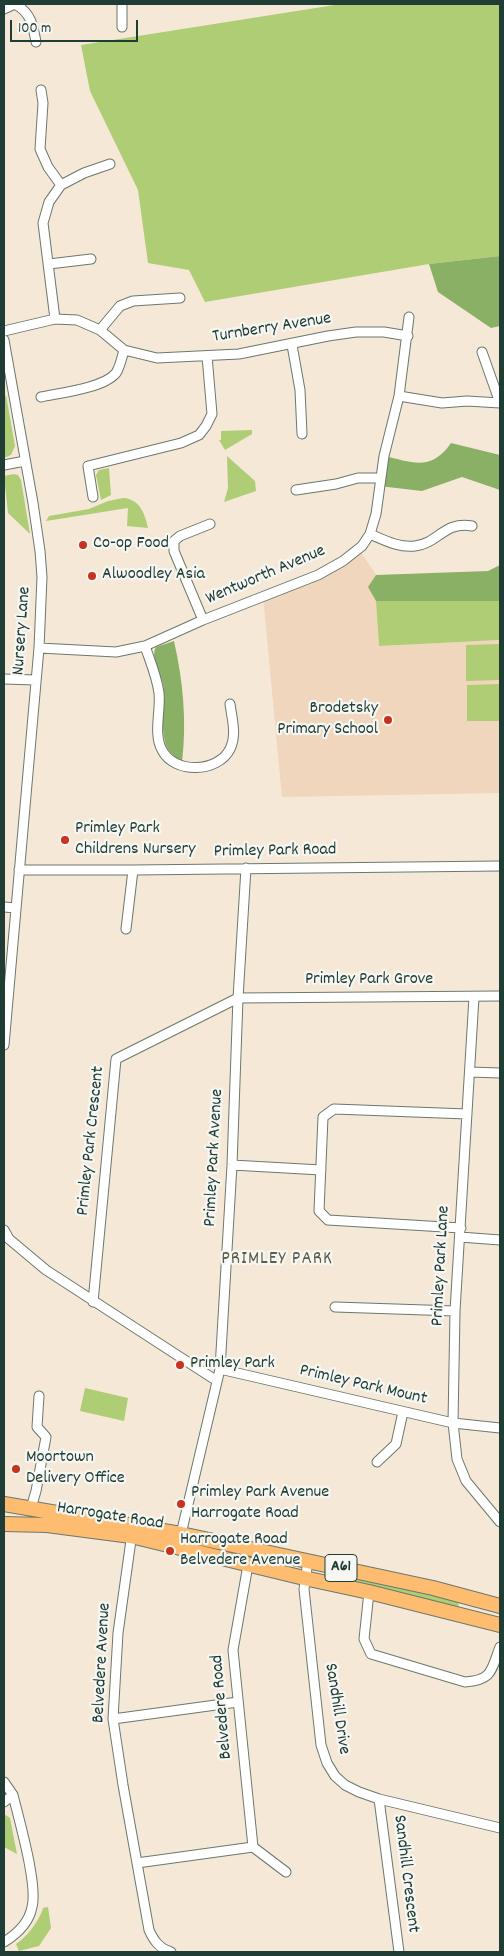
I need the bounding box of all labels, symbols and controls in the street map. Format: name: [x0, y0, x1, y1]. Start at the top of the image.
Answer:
scale bar: [12, 10, 140, 42]
text: 100 m: [18, 18, 51, 40]
street label: Turnberry Avenue: [211, 309, 333, 349]
place label: Co-op Food: [93, 534, 169, 556]
marker: Co-op Food: [77, 539, 89, 551]
street label: Wentworth Avenue: [203, 541, 329, 611]
place label: Alwoodley Asia: [102, 565, 205, 587]
marker: Alwoodley Asia: [86, 570, 98, 582]
street label: Nursery Lane: [9, 586, 37, 676]
place label: Brodetsky Primary School: [277, 699, 378, 742]
marker: Brodetsky Primary School: [382, 714, 394, 726]
place label: Primley Park Childrens Nursery: [75, 819, 196, 862]
marker: Primley Park Childrens Nursery: [59, 834, 71, 846]
street label: Primley Park Road: [214, 840, 336, 864]
street label: Primley Park Grove: [305, 970, 433, 992]
street label: Primley Park Crescent: [73, 1065, 111, 1217]
street label: Primley Park Avenue: [201, 1088, 229, 1228]
street label: Primley Park Lane: [428, 1205, 456, 1327]
district label: PRIMLEY PARK: [220, 1249, 334, 1271]
place label: Primley Park: [190, 1354, 275, 1376]
marker: Primley Park: [174, 1359, 186, 1371]
street label: Primley Park Mount: [297, 1361, 429, 1411]
place label: Moortown Delivery Office: [26, 1448, 125, 1490]
marker: Moortown Delivery Office: [10, 1463, 22, 1475]
place label: Primley Park Avenue Harrogate Road: [191, 1483, 329, 1526]
street label: Harrogate Road: [55, 1498, 165, 1536]
marker: Primley Park Avenue Harrogate Road: [175, 1498, 187, 1510]
place label: Harrogate Road Belvedere Avenue: [180, 1530, 300, 1572]
marker: Harrogate Road Belvedere Avenue: [164, 1545, 176, 1557]
road number: A61: [325, 1555, 357, 1582]
street label: Belvedere Avenue: [89, 1602, 117, 1724]
street label: Belvedere Road: [208, 1654, 238, 1760]
street label: Sandhill Drive: [318, 1662, 354, 1756]
street label: Sandhill Crescent: [387, 1814, 423, 1934]

